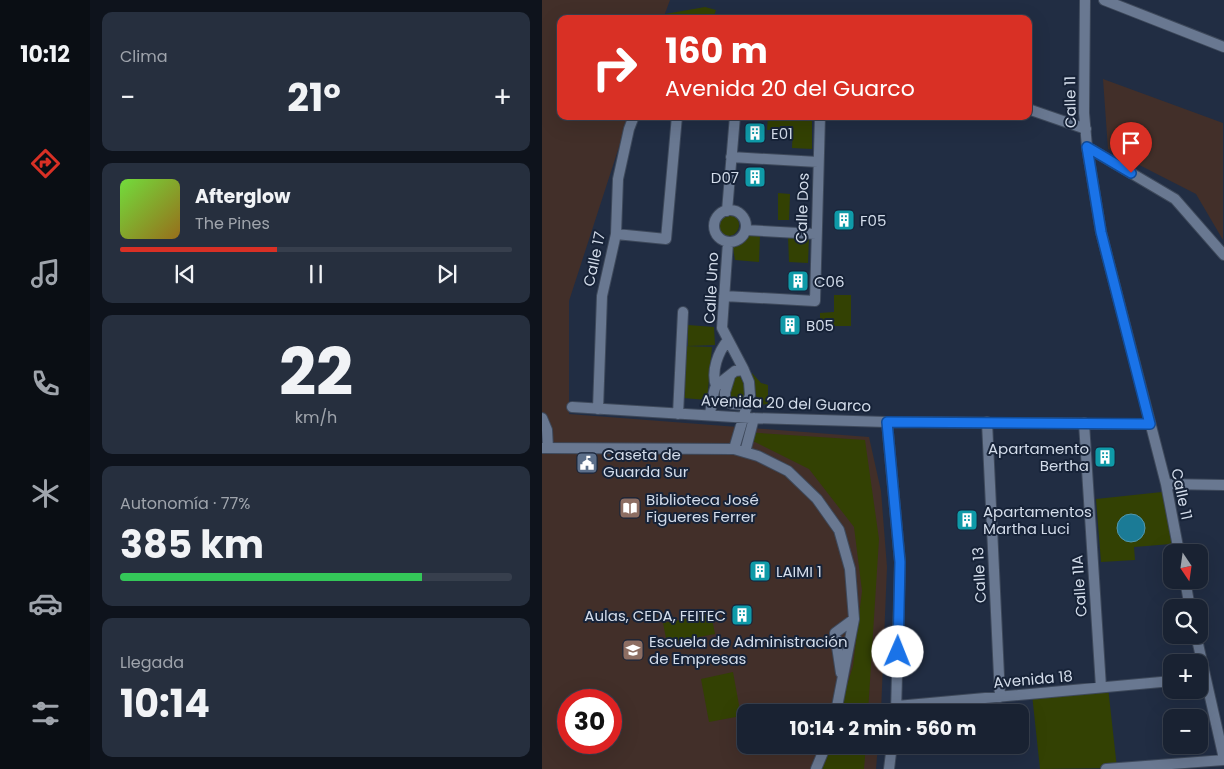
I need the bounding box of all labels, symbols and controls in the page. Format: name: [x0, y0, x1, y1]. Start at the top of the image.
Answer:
text: 160 m: [665, 26, 768, 75]
icon: right: [582, 35, 647, 100]
text: 10:12: [20, 39, 70, 70]
text: Clima: [120, 45, 168, 68]
text: 21°: [287, 71, 341, 124]
text: Avenida 20 del Guarco: [665, 73, 915, 104]
street label: Calle 11: [1059, 76, 1081, 128]
text: −: [120, 78, 135, 117]
text: +: [493, 78, 512, 117]
building icon: E01: [743, 121, 767, 145]
pin: [1110, 122, 1152, 173]
place label: E01: [771, 123, 793, 144]
icon: arrive: [1117, 129, 1145, 157]
icon: directions: [28, 146, 63, 181]
building icon: D07: [743, 165, 767, 189]
place label: D07: [711, 167, 739, 188]
street label: Calle Dos: [790, 172, 814, 244]
text: Afterglow: [195, 183, 290, 210]
building icon: F05: [832, 208, 856, 232]
place label: F05: [860, 210, 886, 231]
text: The Pines: [195, 212, 270, 235]
street label: Calle 17: [578, 230, 610, 288]
street label: Calle Uno: [699, 252, 723, 324]
icon: music: [28, 256, 63, 291]
icon: previous: [171, 260, 199, 288]
icon: pause: [302, 260, 330, 288]
icon: next: [433, 260, 461, 288]
building icon: C06: [786, 269, 810, 293]
place label: C06: [814, 271, 845, 292]
building icon: B05: [778, 313, 802, 337]
place label: B05: [806, 315, 834, 336]
text: 22: [279, 327, 353, 418]
icon: phone: [28, 366, 63, 401]
street label: Avenida 20 del Guarco: [701, 390, 871, 416]
text: km/h: [295, 406, 337, 429]
place label: Apartamento Bertha: [988, 438, 1089, 476]
place label: Caseta de Guarda Sur: [603, 444, 689, 482]
building icon: Apartamento Bertha: [1093, 445, 1117, 469]
public building icon: Caseta de Guarda Sur: [575, 451, 599, 475]
street label: Calle 11: [1166, 466, 1198, 522]
icon: climate: [28, 476, 63, 511]
place label: Biblioteca José Figueres Ferrer: [646, 489, 759, 527]
text: Autonomía · 77%: [120, 492, 250, 515]
library icon: Biblioteca José Figueres Ferrer: [618, 496, 642, 520]
place label: Apartamentos Martha Luci: [983, 501, 1092, 539]
building icon: Apartamentos Martha Luci: [955, 508, 979, 532]
text: 385 km: [120, 518, 264, 571]
north arrow: [1163, 544, 1208, 589]
map controls: [1163, 544, 1208, 754]
street label: Calle 13: [967, 546, 991, 604]
street label: Calle 11A: [1066, 554, 1092, 618]
building icon: LAIMI 1: [748, 559, 772, 583]
place label: LAIMI 1: [776, 561, 822, 582]
icon: car: [28, 586, 63, 621]
button: search: [1163, 599, 1208, 644]
building icon: Aulas, CEDA, FEITEC: [730, 603, 754, 627]
place label: Aulas, CEDA, FEITEC: [584, 605, 726, 626]
position arrow: [871, 625, 923, 677]
place label: Escuela de Administración de Empresas: [649, 631, 848, 669]
school or university icon: Escuela de Administración de Empresas: [621, 638, 645, 662]
text: Llegada: [120, 651, 184, 674]
button: +: [1163, 654, 1208, 699]
street label: Avenida 18: [992, 665, 1074, 693]
text: 10:14: [120, 677, 210, 730]
speed limit sign: 30: [557, 689, 622, 754]
icon: filters: [28, 696, 63, 731]
button: −: [1163, 709, 1208, 754]
text: 10:14 · 2 min · 560 m: [790, 715, 976, 742]

